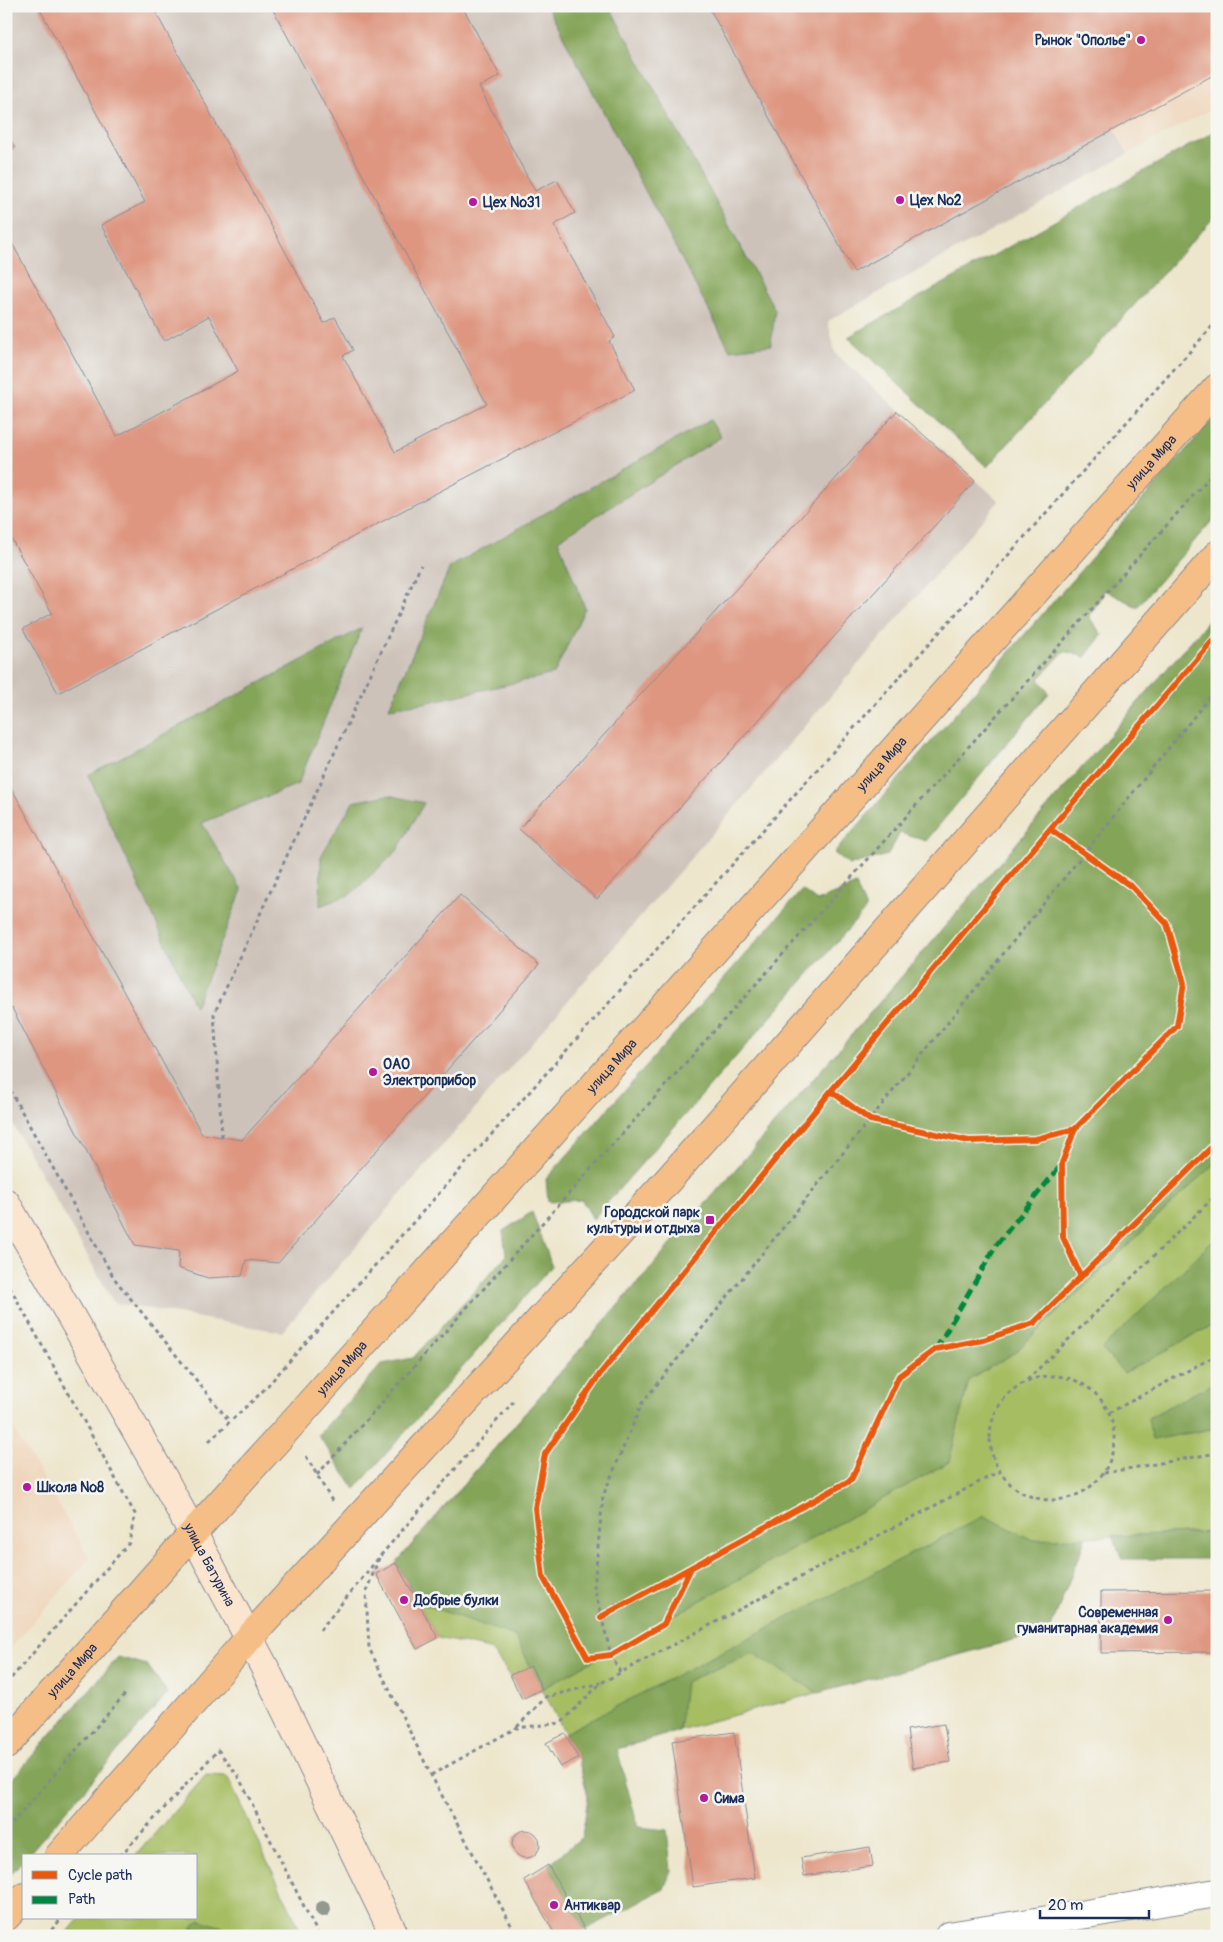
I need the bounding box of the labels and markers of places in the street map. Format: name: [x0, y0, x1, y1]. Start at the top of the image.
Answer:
place label: Рынок "Ополье": [1035, 32, 1131, 49]
marker: Рынок "Ополье": [1135, 34, 1147, 46]
place label: Цех №2: [910, 192, 962, 209]
place label: Цех №31: [483, 194, 540, 211]
marker: Цех №2: [894, 194, 906, 206]
marker: Цех №31: [467, 196, 479, 208]
place label: ОАО Электроприбор: [383, 1056, 477, 1089]
marker: ОАО Электроприбор: [367, 1066, 379, 1078]
place label: Городской парк культуры и отдыха: [587, 1204, 700, 1237]
marker: Городской парк культуры и отдыха: [704, 1214, 716, 1226]
place label: Школа №8: [36, 1479, 104, 1496]
marker: Школа №8: [21, 1481, 33, 1493]
place label: Добрые булки: [413, 1592, 499, 1609]
marker: Добрые булки: [398, 1594, 410, 1606]
place label: Современная гуманитарная академия: [1016, 1604, 1158, 1637]
marker: Современная гуманитарная академия: [1162, 1614, 1174, 1626]
place label: Сима: [714, 1790, 745, 1807]
marker: Сима: [698, 1792, 710, 1804]
place label: Антиквар: [564, 1897, 621, 1914]
marker: Антиквар: [548, 1899, 560, 1911]

